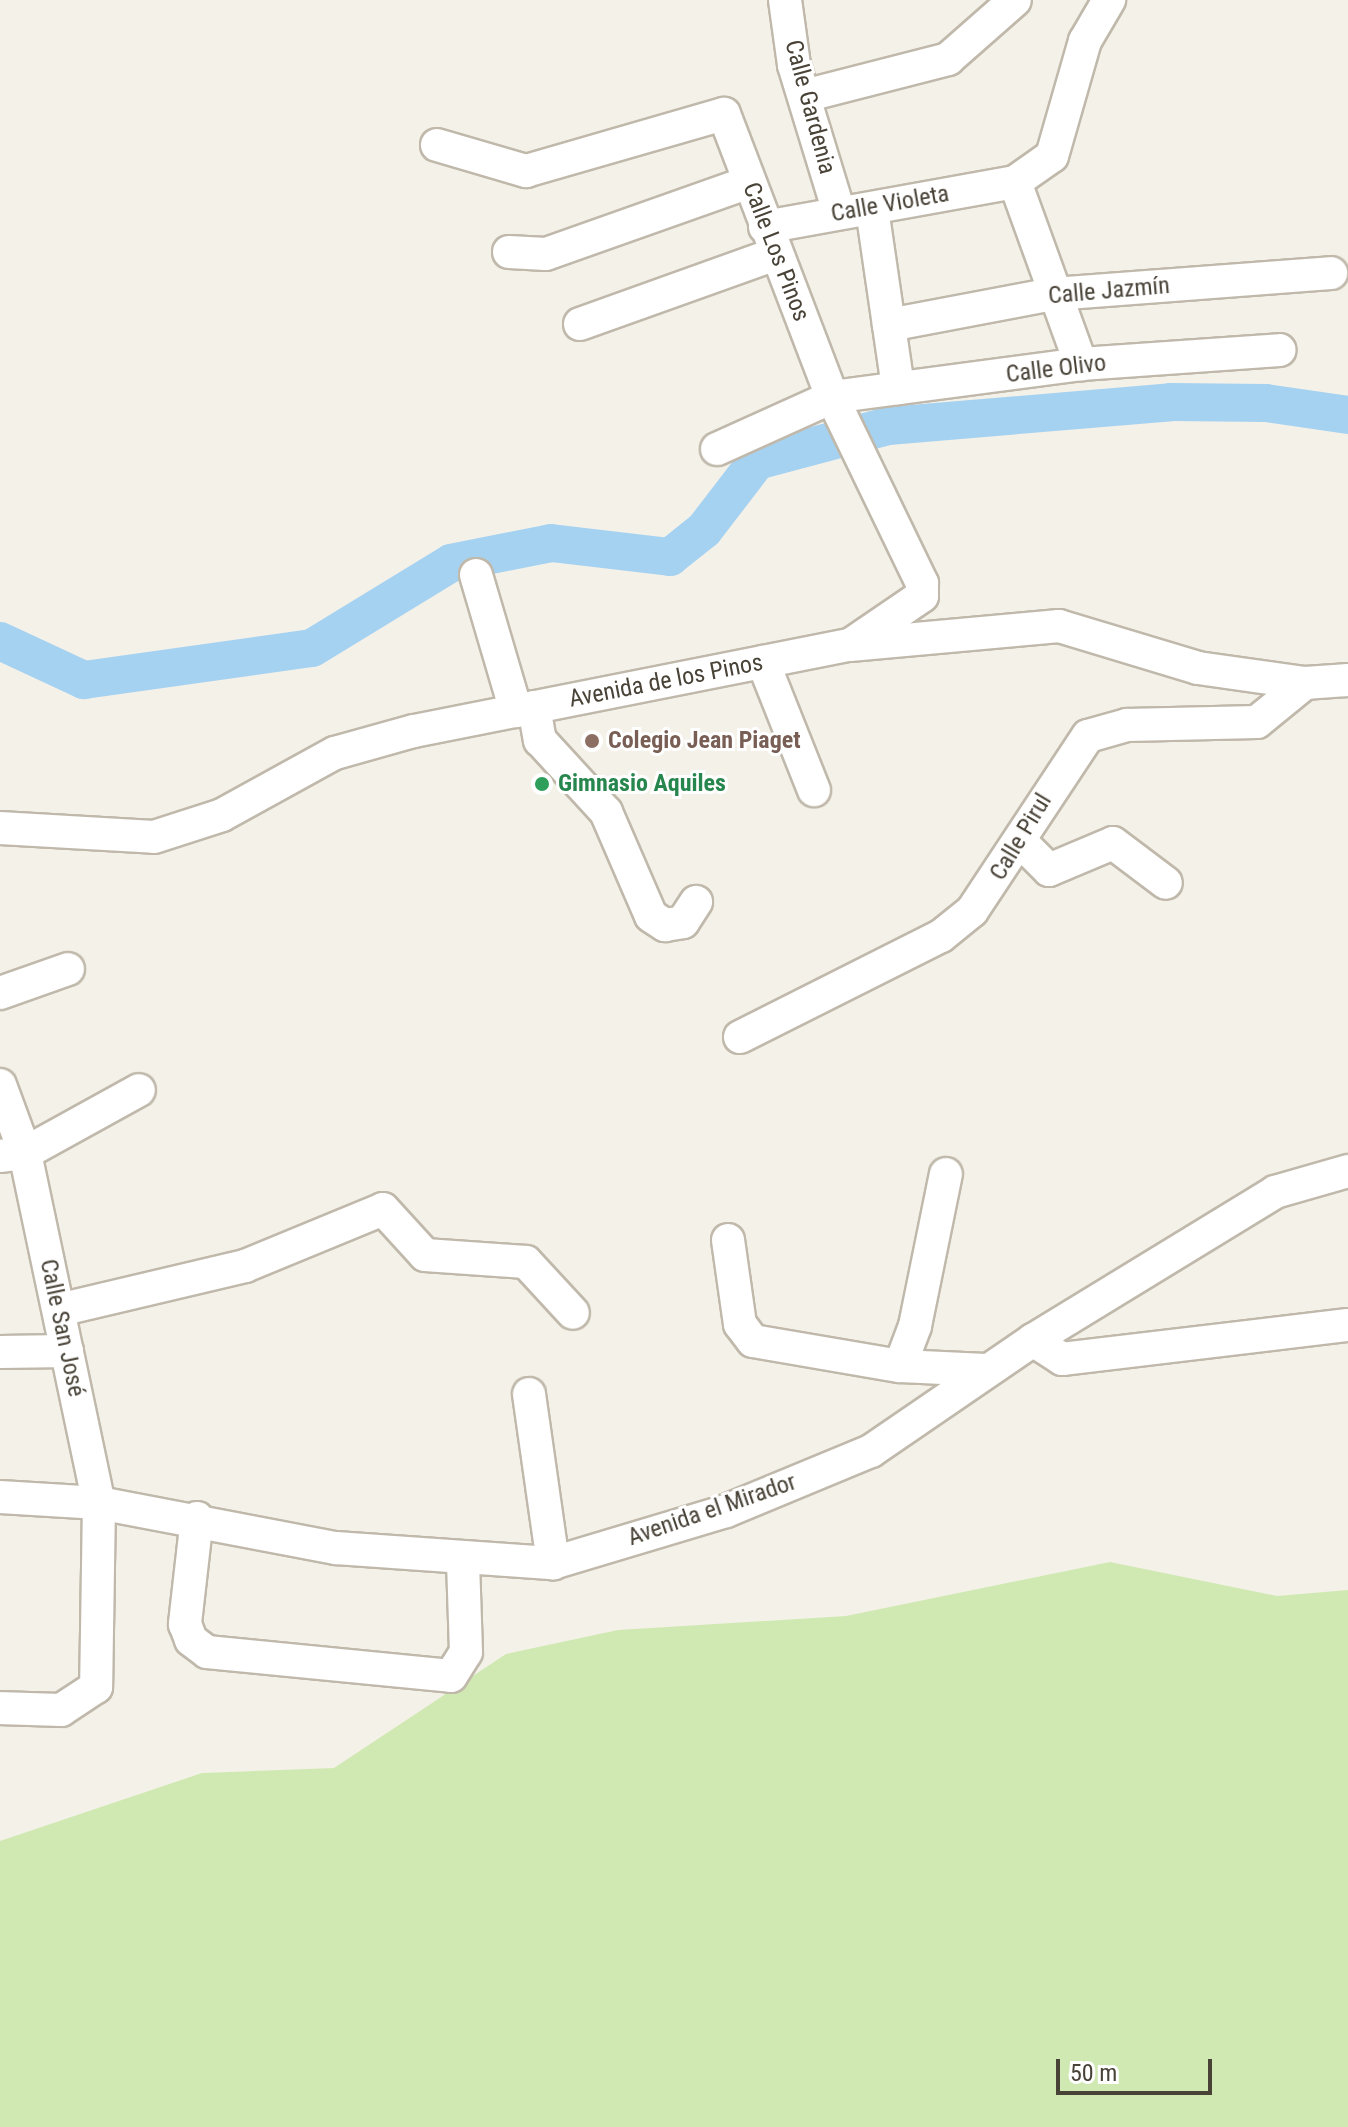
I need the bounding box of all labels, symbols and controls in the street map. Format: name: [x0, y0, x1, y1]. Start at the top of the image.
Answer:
street label: Calle Gardenia: [778, 37, 842, 177]
street label: Calle Los Pinos: [736, 179, 816, 325]
street label: Calle Violeta: [829, 179, 951, 229]
street label: Calle Jazmín: [1047, 271, 1171, 311]
street label: Calle Olivo: [1004, 349, 1108, 389]
street label: Avenida de los Pinos: [567, 648, 765, 714]
place label: Colegio Jean Piaget: [608, 727, 801, 755]
marker: Colegio Jean Piaget: [583, 732, 601, 750]
place label: Gimnasio Aquiles: [558, 770, 726, 798]
marker: Gimnasio Aquiles: [533, 775, 551, 793]
street label: Calle Pirul: [984, 788, 1058, 886]
street label: Calle San José: [33, 1257, 91, 1399]
street label: Avenida el Mirador: [624, 1468, 800, 1552]
scale bar: [1060, 2043, 1216, 2093]
text: 50 m: [1070, 2059, 1117, 2087]

